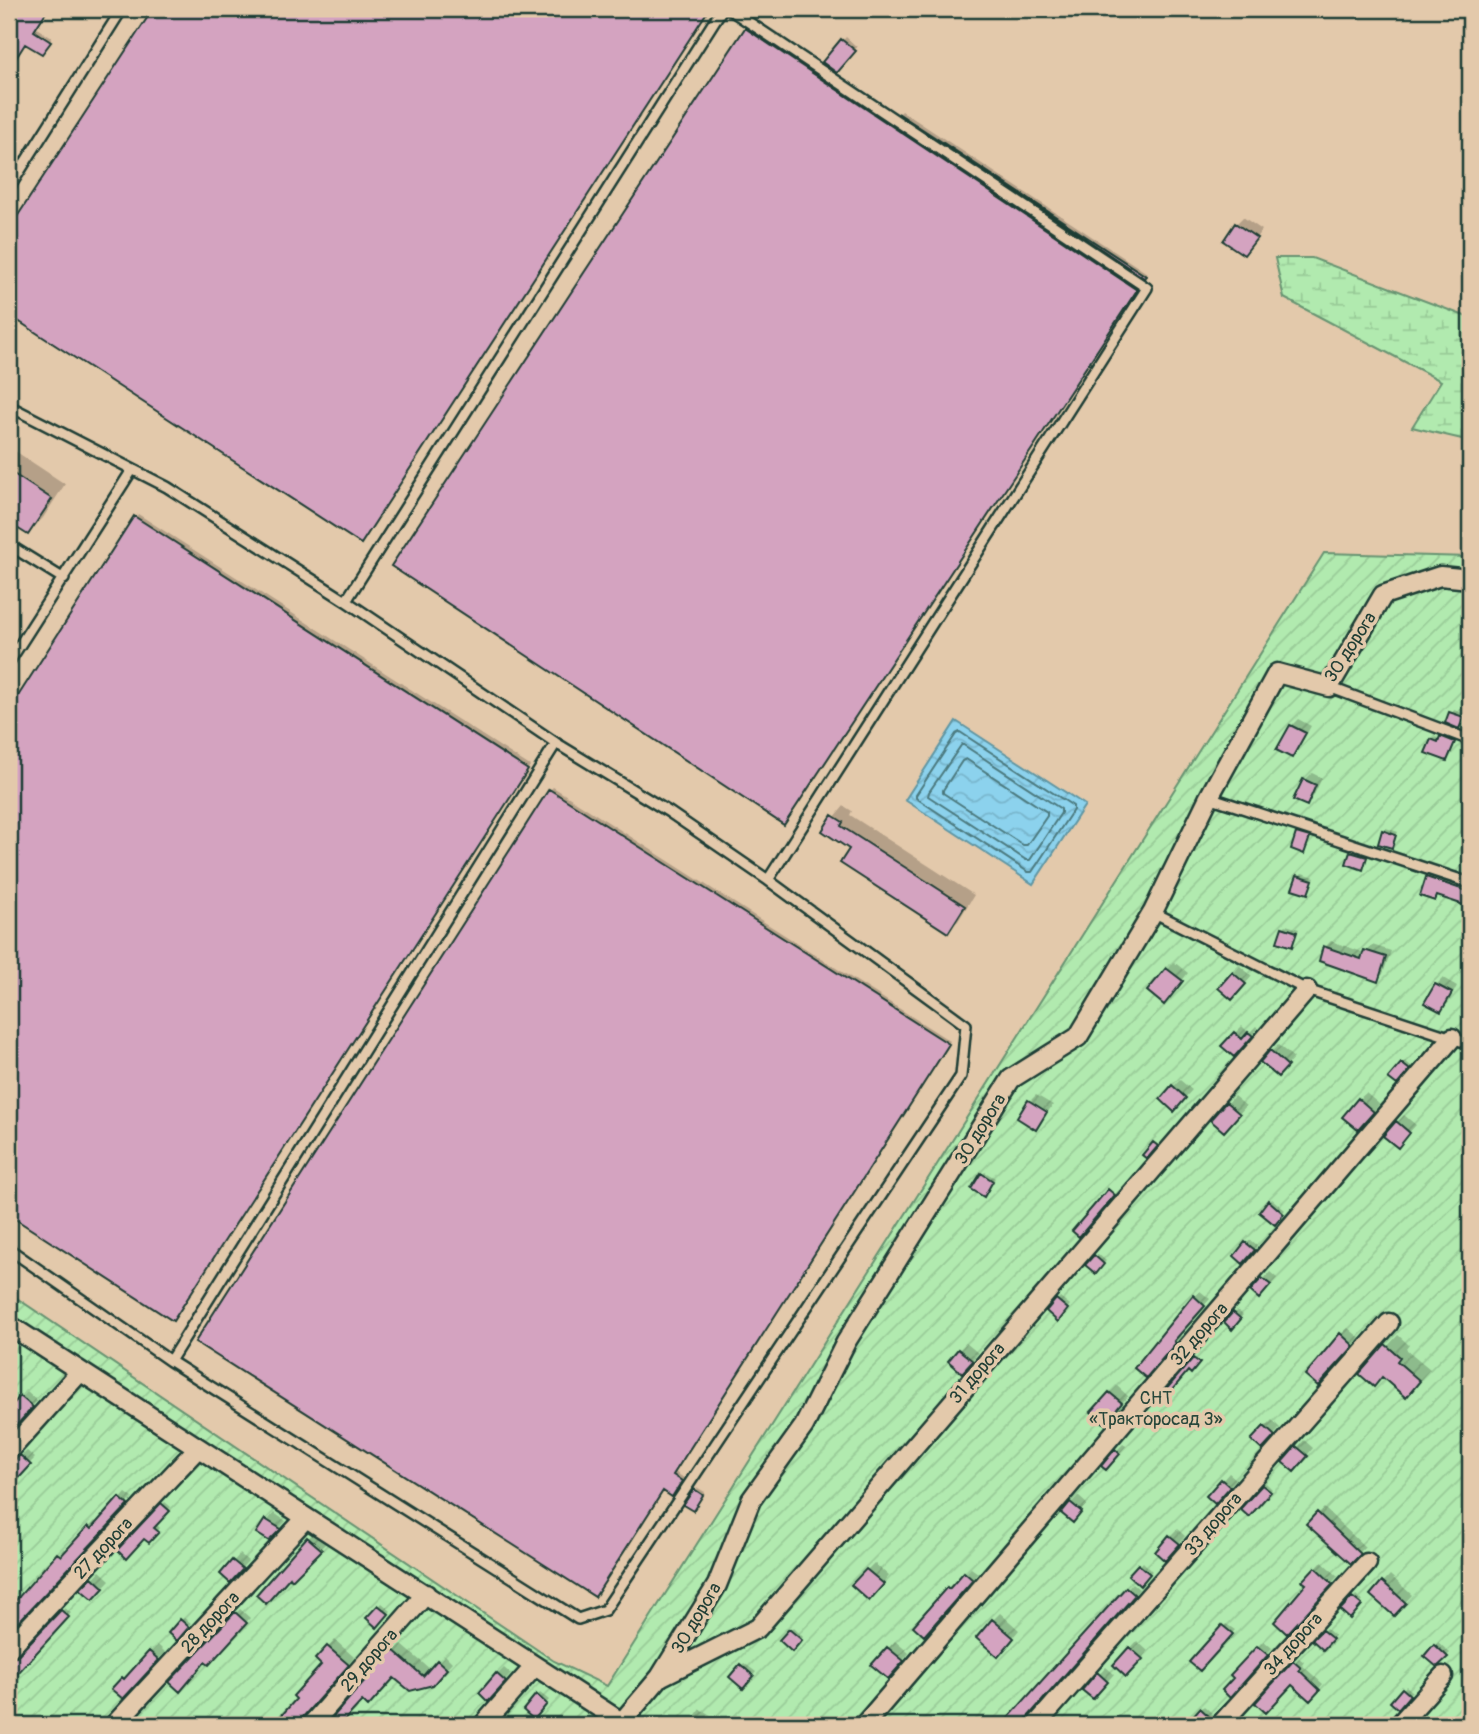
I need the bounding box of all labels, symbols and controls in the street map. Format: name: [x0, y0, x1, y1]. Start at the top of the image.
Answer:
street label: 30 дорога: [1319, 608, 1382, 687]
street label: 30 дорога: [950, 1090, 1011, 1169]
street label: 32 дорога: [1165, 1298, 1233, 1371]
street label: 31 дорога: [944, 1338, 1010, 1409]
park label: СНТ «Тракторосад 3»: [1089, 1387, 1223, 1431]
street label: 33 дорога: [1179, 1488, 1247, 1561]
street label: 27 дорога: [69, 1512, 138, 1584]
street label: 30 дорога: [666, 1578, 727, 1658]
street label: 28 дорога: [176, 1587, 245, 1658]
street label: 34 дорога: [1259, 1608, 1328, 1681]
street label: 29 дорога: [336, 1624, 403, 1697]

